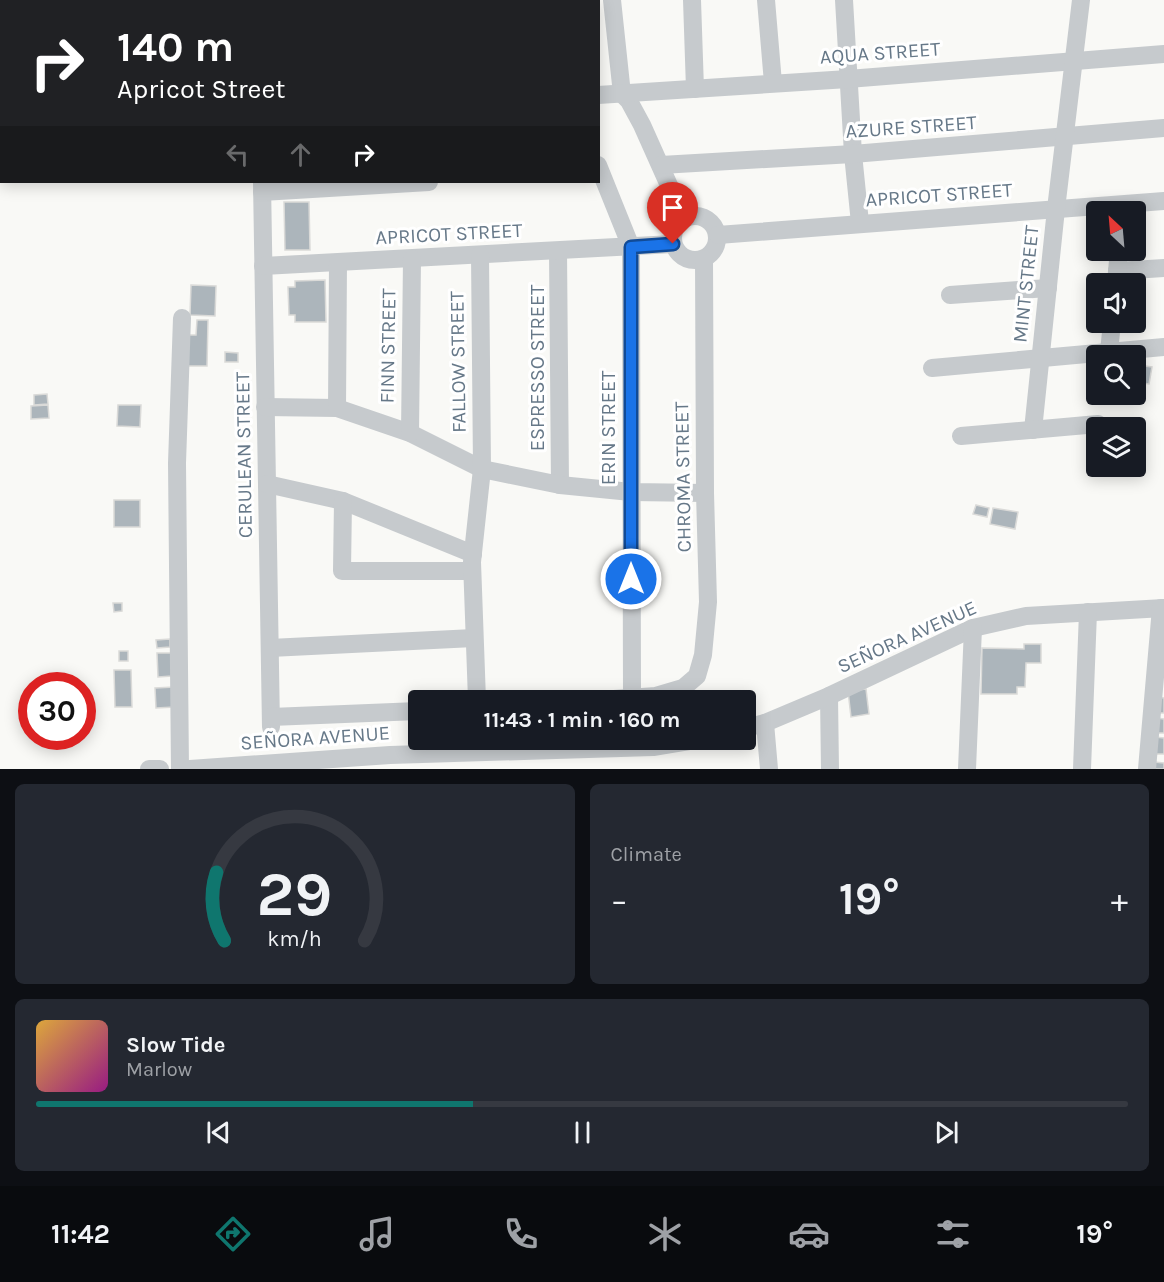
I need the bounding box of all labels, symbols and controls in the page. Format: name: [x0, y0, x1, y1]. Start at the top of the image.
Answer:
text: 140 m: [117, 22, 234, 72]
icon: right: [18, 24, 96, 102]
street label: AQUA STREET: [819, 37, 941, 69]
text: Apricot Street: [117, 73, 285, 105]
street label: AZURE STREET: [845, 111, 977, 143]
icon: left: [221, 138, 254, 171]
icon: ahead: [284, 138, 317, 171]
icon: right: [347, 138, 380, 171]
street label: APRICOT STREET: [865, 178, 1013, 212]
pin: [647, 182, 698, 244]
icon: arrive: [656, 191, 689, 224]
north arrow: [1086, 201, 1146, 261]
map controls: [1086, 201, 1146, 477]
street label: APRICOT STREET: [375, 219, 523, 249]
street label: MINT STREET: [1008, 224, 1044, 344]
button: sound: [1086, 273, 1146, 333]
street label: ESPRESSO STREET: [526, 285, 549, 451]
street label: FINN STREET: [375, 288, 401, 404]
street label: FALLOW STREET: [445, 291, 471, 433]
button: search: [1086, 345, 1146, 405]
street label: ERIN STREET: [597, 371, 620, 485]
street label: CERULEAN STREET: [231, 372, 257, 538]
street label: CHROMA STREET: [670, 401, 696, 553]
button: layers: [1086, 417, 1146, 477]
position arrow: [599, 547, 663, 611]
street label: SEÑORA AVENUE: [834, 596, 980, 678]
speed limit sign: 30: [18, 672, 96, 750]
text: 11:43 · 1 min · 160 m: [484, 707, 680, 733]
street label: SEÑORA AVENUE: [239, 721, 391, 755]
text: Climate: [611, 843, 682, 866]
text: 29: [257, 858, 333, 931]
text: 19°: [839, 873, 900, 925]
text: −: [611, 881, 628, 919]
text: +: [1111, 881, 1128, 919]
text: km/h: [268, 926, 322, 951]
text: Slow Tide: [126, 1032, 226, 1058]
text: Marlow: [126, 1058, 192, 1081]
icon: previous: [202, 1116, 235, 1149]
icon: pause: [566, 1116, 599, 1149]
icon: next: [930, 1116, 963, 1149]
icon: directions: [212, 1213, 254, 1255]
icon: music: [356, 1213, 398, 1255]
icon: phone: [500, 1213, 542, 1255]
icon: climate: [644, 1213, 686, 1255]
icon: car: [788, 1213, 830, 1255]
icon: filters: [932, 1213, 974, 1255]
text: 11:42: [51, 1218, 110, 1250]
text: 19°: [1076, 1218, 1113, 1250]

